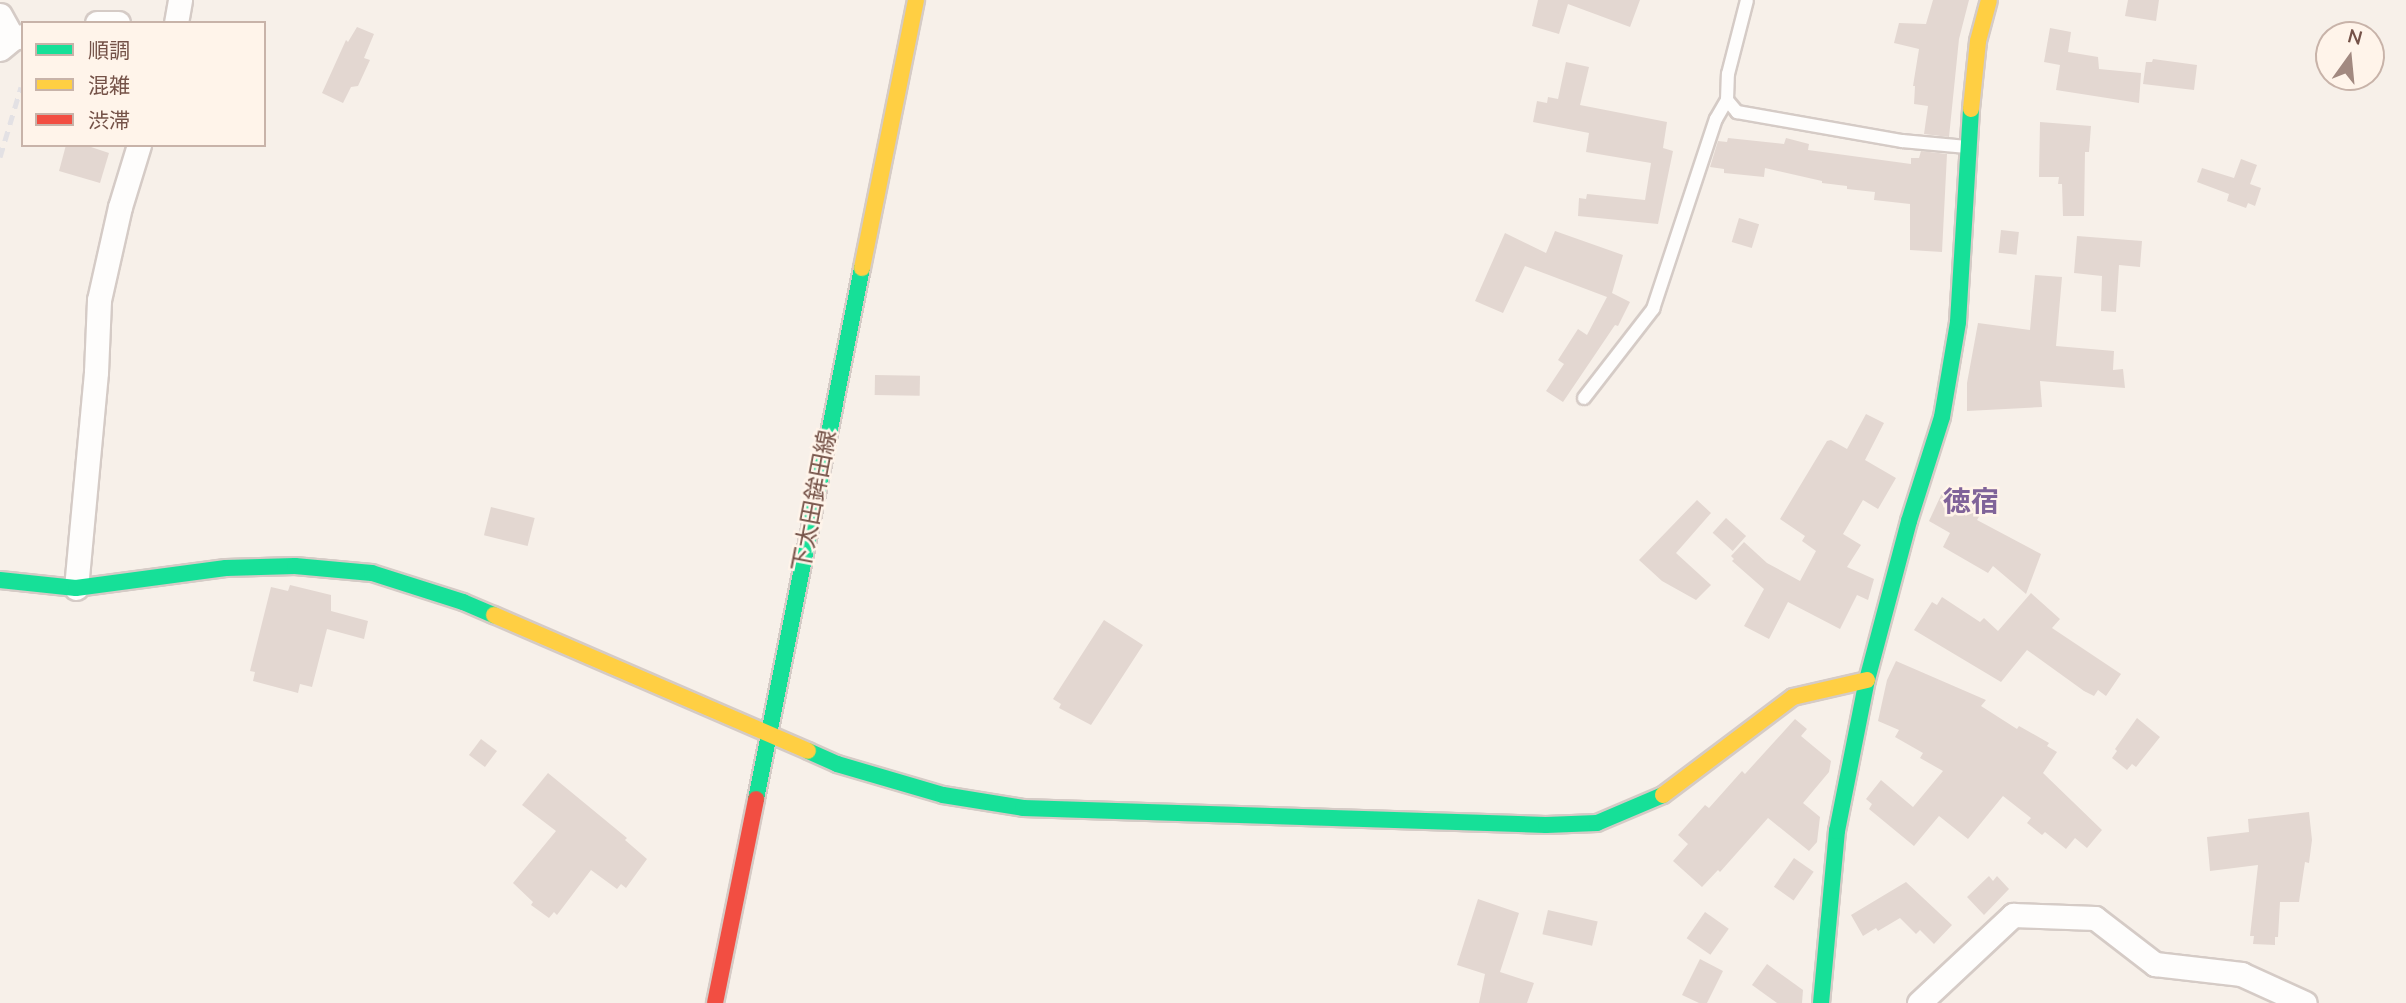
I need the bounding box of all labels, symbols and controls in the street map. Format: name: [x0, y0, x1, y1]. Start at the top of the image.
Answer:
legend: [21, 21, 266, 147]
north arrow: [2315, 21, 2385, 91]
text: N: [2345, 23, 2365, 52]
text: 順調: [88, 37, 130, 65]
text: 混雑: [88, 72, 130, 100]
text: 渋滞: [88, 107, 130, 135]
street label: 下太田鉾田線: [787, 428, 843, 574]
district label: 徳宿: [1943, 485, 1999, 519]

